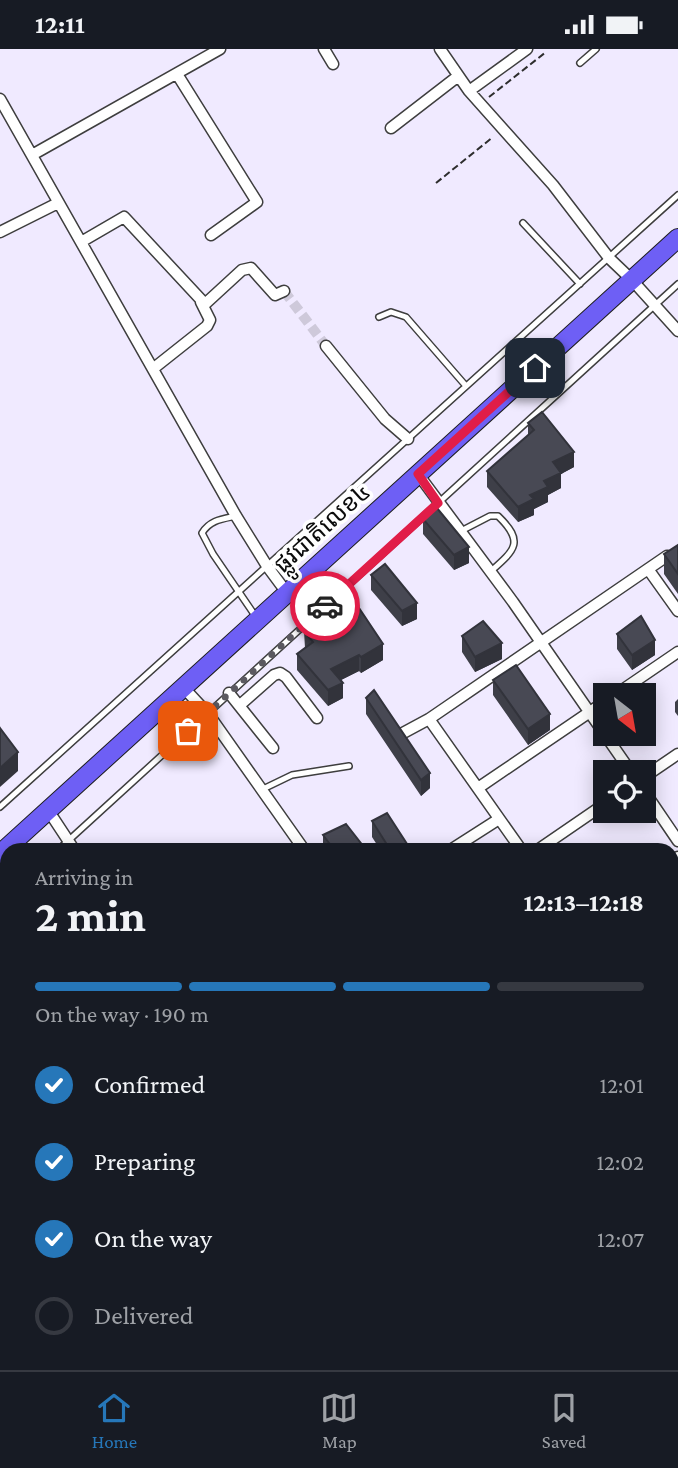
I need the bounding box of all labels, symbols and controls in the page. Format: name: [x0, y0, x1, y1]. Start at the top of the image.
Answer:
text: 12:11: [35, 10, 85, 39]
pin: [505, 338, 565, 398]
icon: home: [516, 349, 554, 387]
street label: ផ្លូវជាតិលេខ៤: [268, 477, 381, 585]
courier: [290, 571, 360, 641]
icon: car: [306, 587, 344, 625]
north arrow: [593, 683, 656, 745]
map controls: [593, 683, 656, 823]
pin: [158, 701, 218, 761]
icon: bag: [169, 712, 207, 750]
button: locate: [593, 760, 656, 823]
text: Arriving in: [35, 864, 133, 890]
text: 12:13–12:18: [524, 888, 644, 917]
text: 2 min: [35, 890, 146, 941]
text: On the way · 190 m: [35, 1001, 209, 1027]
icon: check: [35, 1066, 73, 1104]
text: Confirmed: [94, 1070, 205, 1099]
text: 12:01: [600, 1072, 644, 1098]
icon: check: [35, 1143, 73, 1181]
text: Preparing: [94, 1147, 195, 1176]
text: 12:02: [596, 1149, 644, 1175]
icon: check: [35, 1220, 73, 1258]
text: On the way: [94, 1224, 212, 1253]
text: 12:07: [597, 1226, 644, 1252]
text: Delivered: [94, 1301, 193, 1330]
tab: Home: [92, 1389, 137, 1452]
tab: Map: [320, 1389, 358, 1452]
tab: Saved: [542, 1389, 586, 1452]

